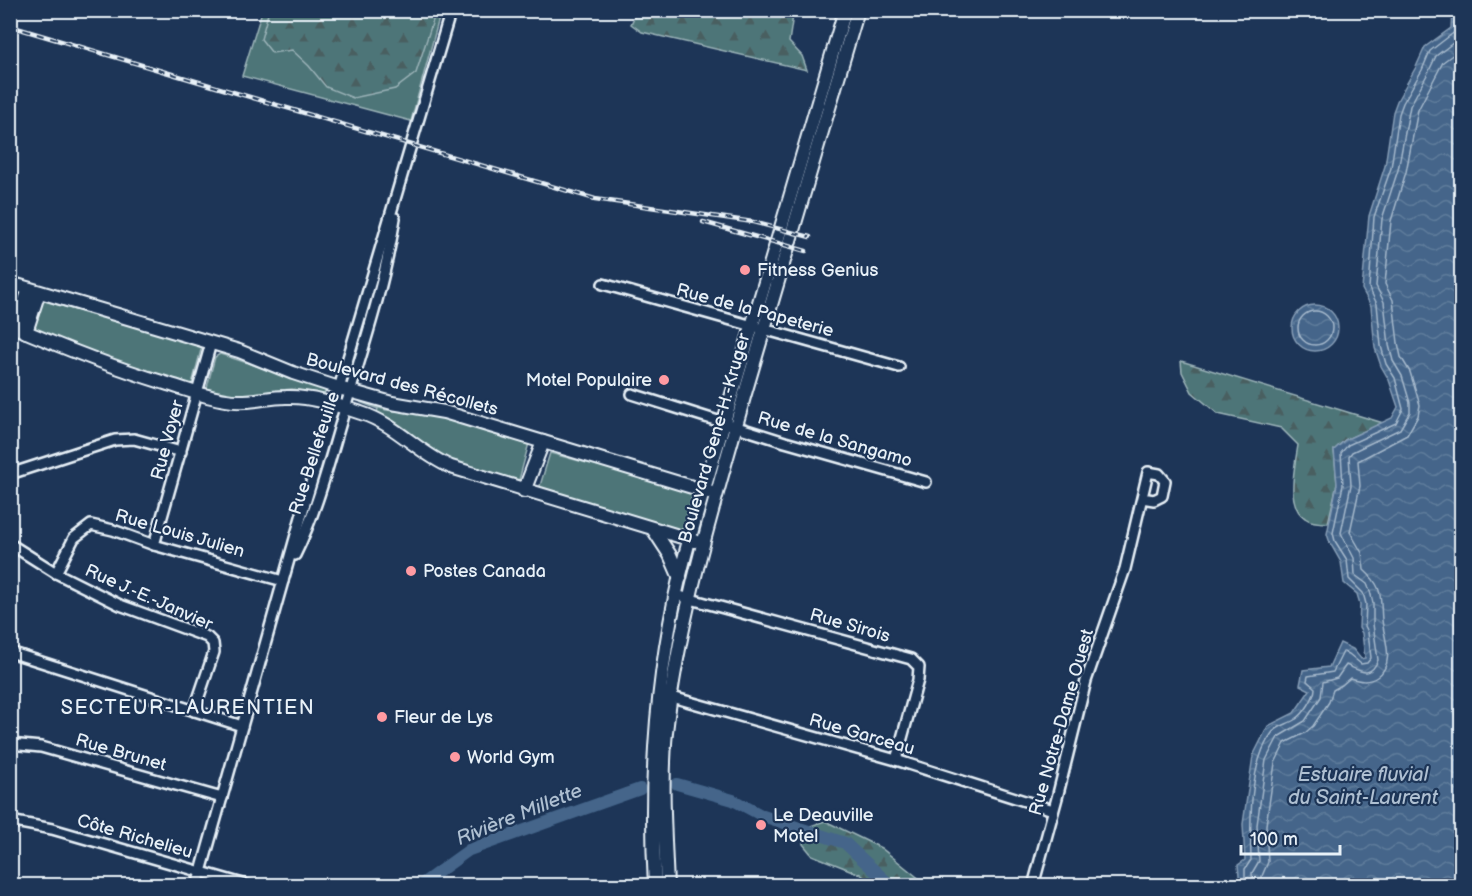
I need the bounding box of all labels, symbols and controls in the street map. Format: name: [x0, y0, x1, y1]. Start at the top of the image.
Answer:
place label: Fitness Genius: [757, 260, 879, 281]
marker: Fitness Genius: [738, 263, 752, 277]
street label: Rue de la Papeterie: [674, 279, 836, 342]
street label: Boulevard Gene-H.-Kruger: [674, 330, 755, 546]
street label: Boulevard des Récollets: [304, 349, 500, 420]
place label: Motel Populaire: [526, 370, 652, 391]
marker: Motel Populaire: [657, 373, 671, 387]
street label: Rue Bellefeuille: [285, 389, 344, 517]
street label: Rue Voyer: [147, 397, 188, 482]
street label: Rue de la Sangamo: [755, 407, 915, 472]
street label: Rue Louis Julien: [113, 505, 247, 562]
street label: Rue J.-E.-Janvier: [82, 560, 216, 635]
place label: Postes Canada: [423, 561, 546, 582]
marker: Postes Canada: [404, 564, 418, 578]
street label: Rue Sirois: [807, 604, 893, 647]
street label: Rue Notre-Dame Ouest: [1025, 626, 1098, 818]
district label: SECTEUR-LAURENTIEN: [61, 696, 315, 720]
place label: Fleur de Lys: [394, 707, 493, 728]
street label: Rue Garceau: [807, 709, 917, 760]
marker: Fleur de Lys: [375, 710, 389, 724]
street label: Rue Brunet: [73, 729, 169, 776]
place label: World Gym: [467, 747, 555, 768]
marker: World Gym: [448, 750, 462, 764]
water label: Estuaire fluvial du Saint-Laurent: [1288, 763, 1439, 810]
water label: Rivière Millette: [453, 779, 586, 851]
place label: Le Deauville Motel: [773, 805, 874, 847]
street label: Côte Richelieu: [75, 810, 195, 863]
marker: Le Deauville Motel: [754, 818, 768, 832]
scale bar: [1241, 818, 1340, 856]
text: 100 m: [1250, 829, 1298, 850]

